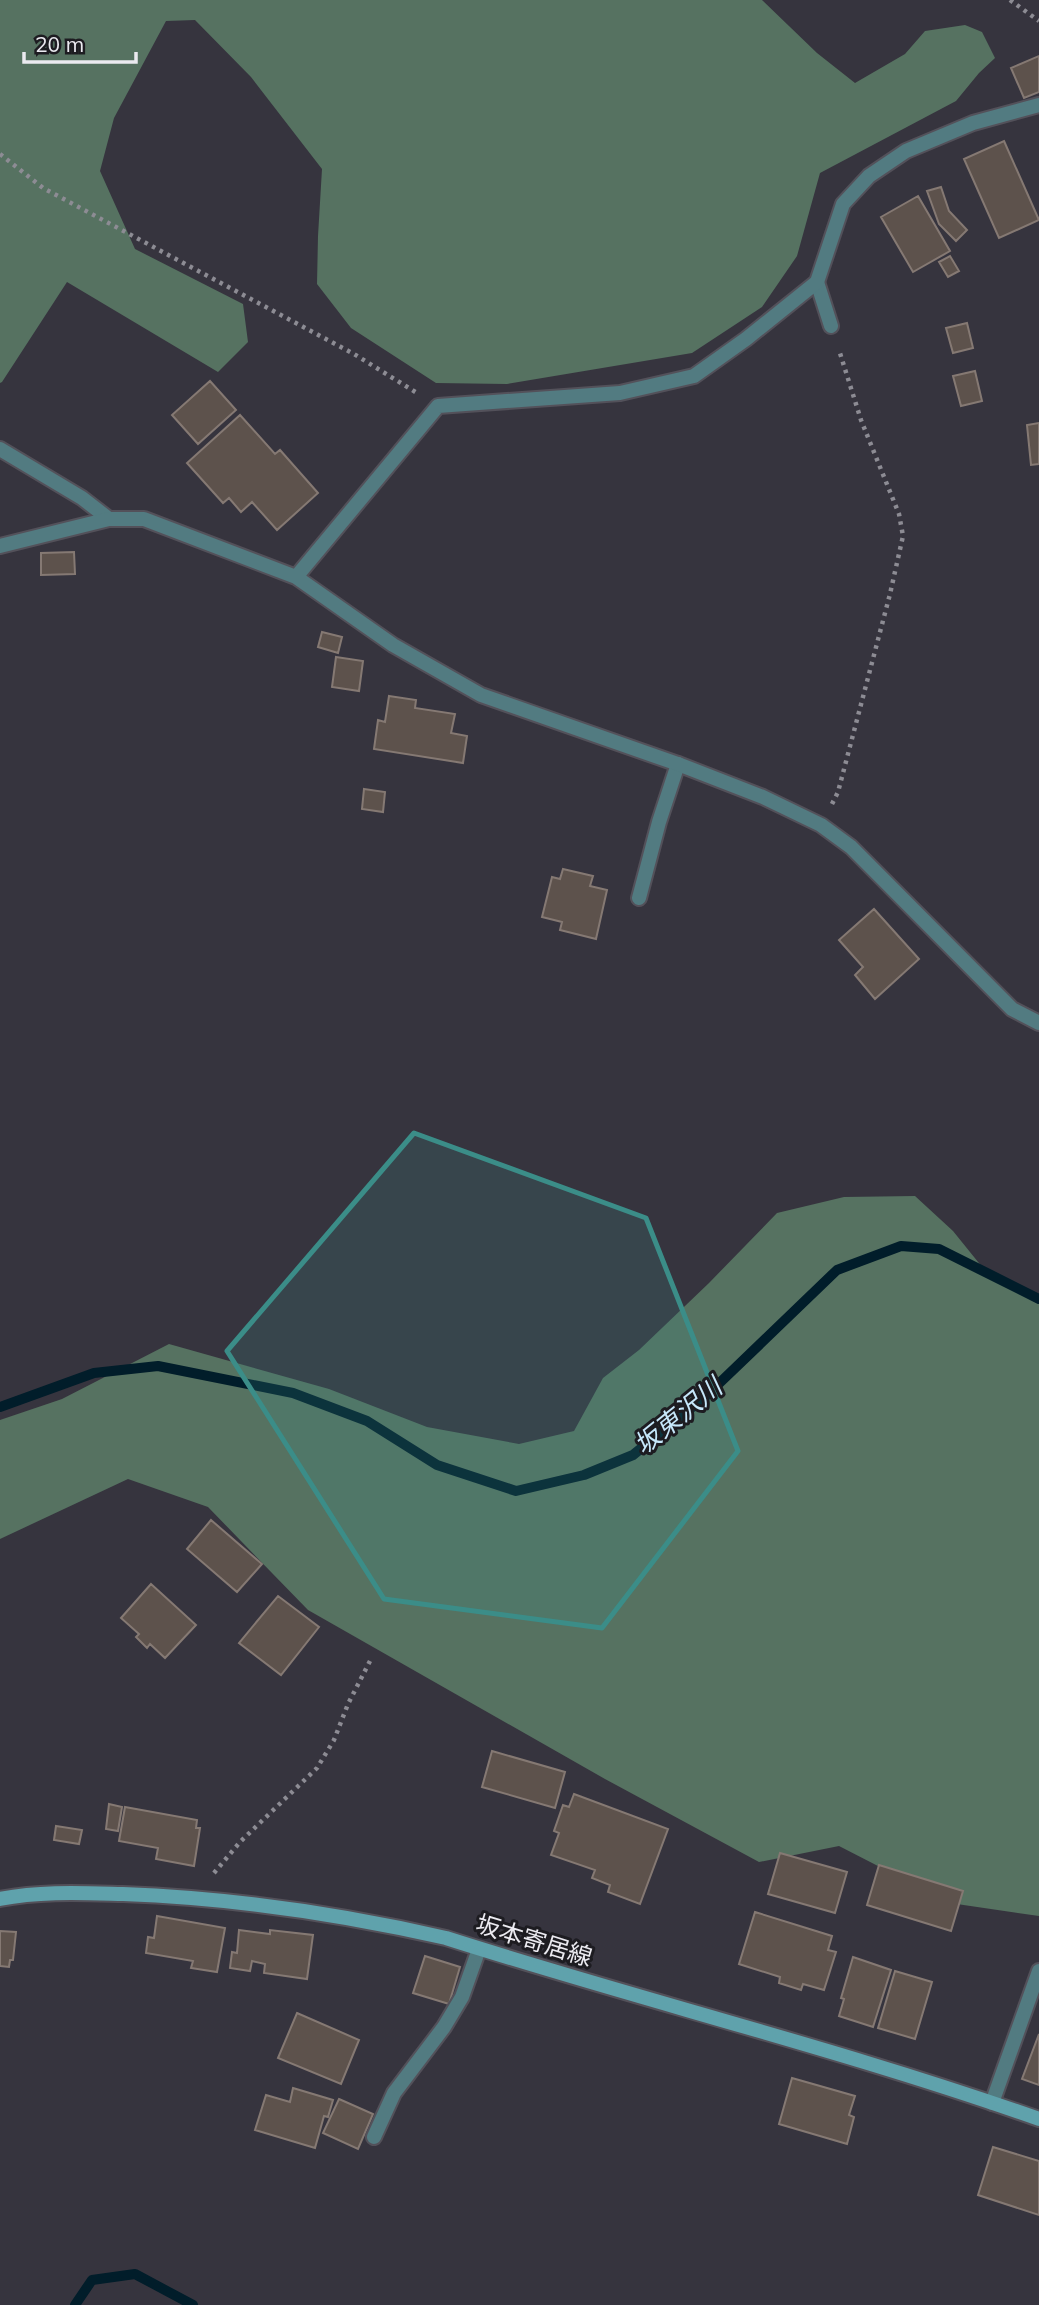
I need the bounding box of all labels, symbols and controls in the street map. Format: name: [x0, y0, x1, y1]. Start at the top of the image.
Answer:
scale bar: [24, 21, 136, 65]
text: 20 m: [35, 31, 84, 57]
water label: 坂東沢川: [627, 1368, 731, 1461]
street label: 坂本寄居線: [473, 1908, 596, 1972]

